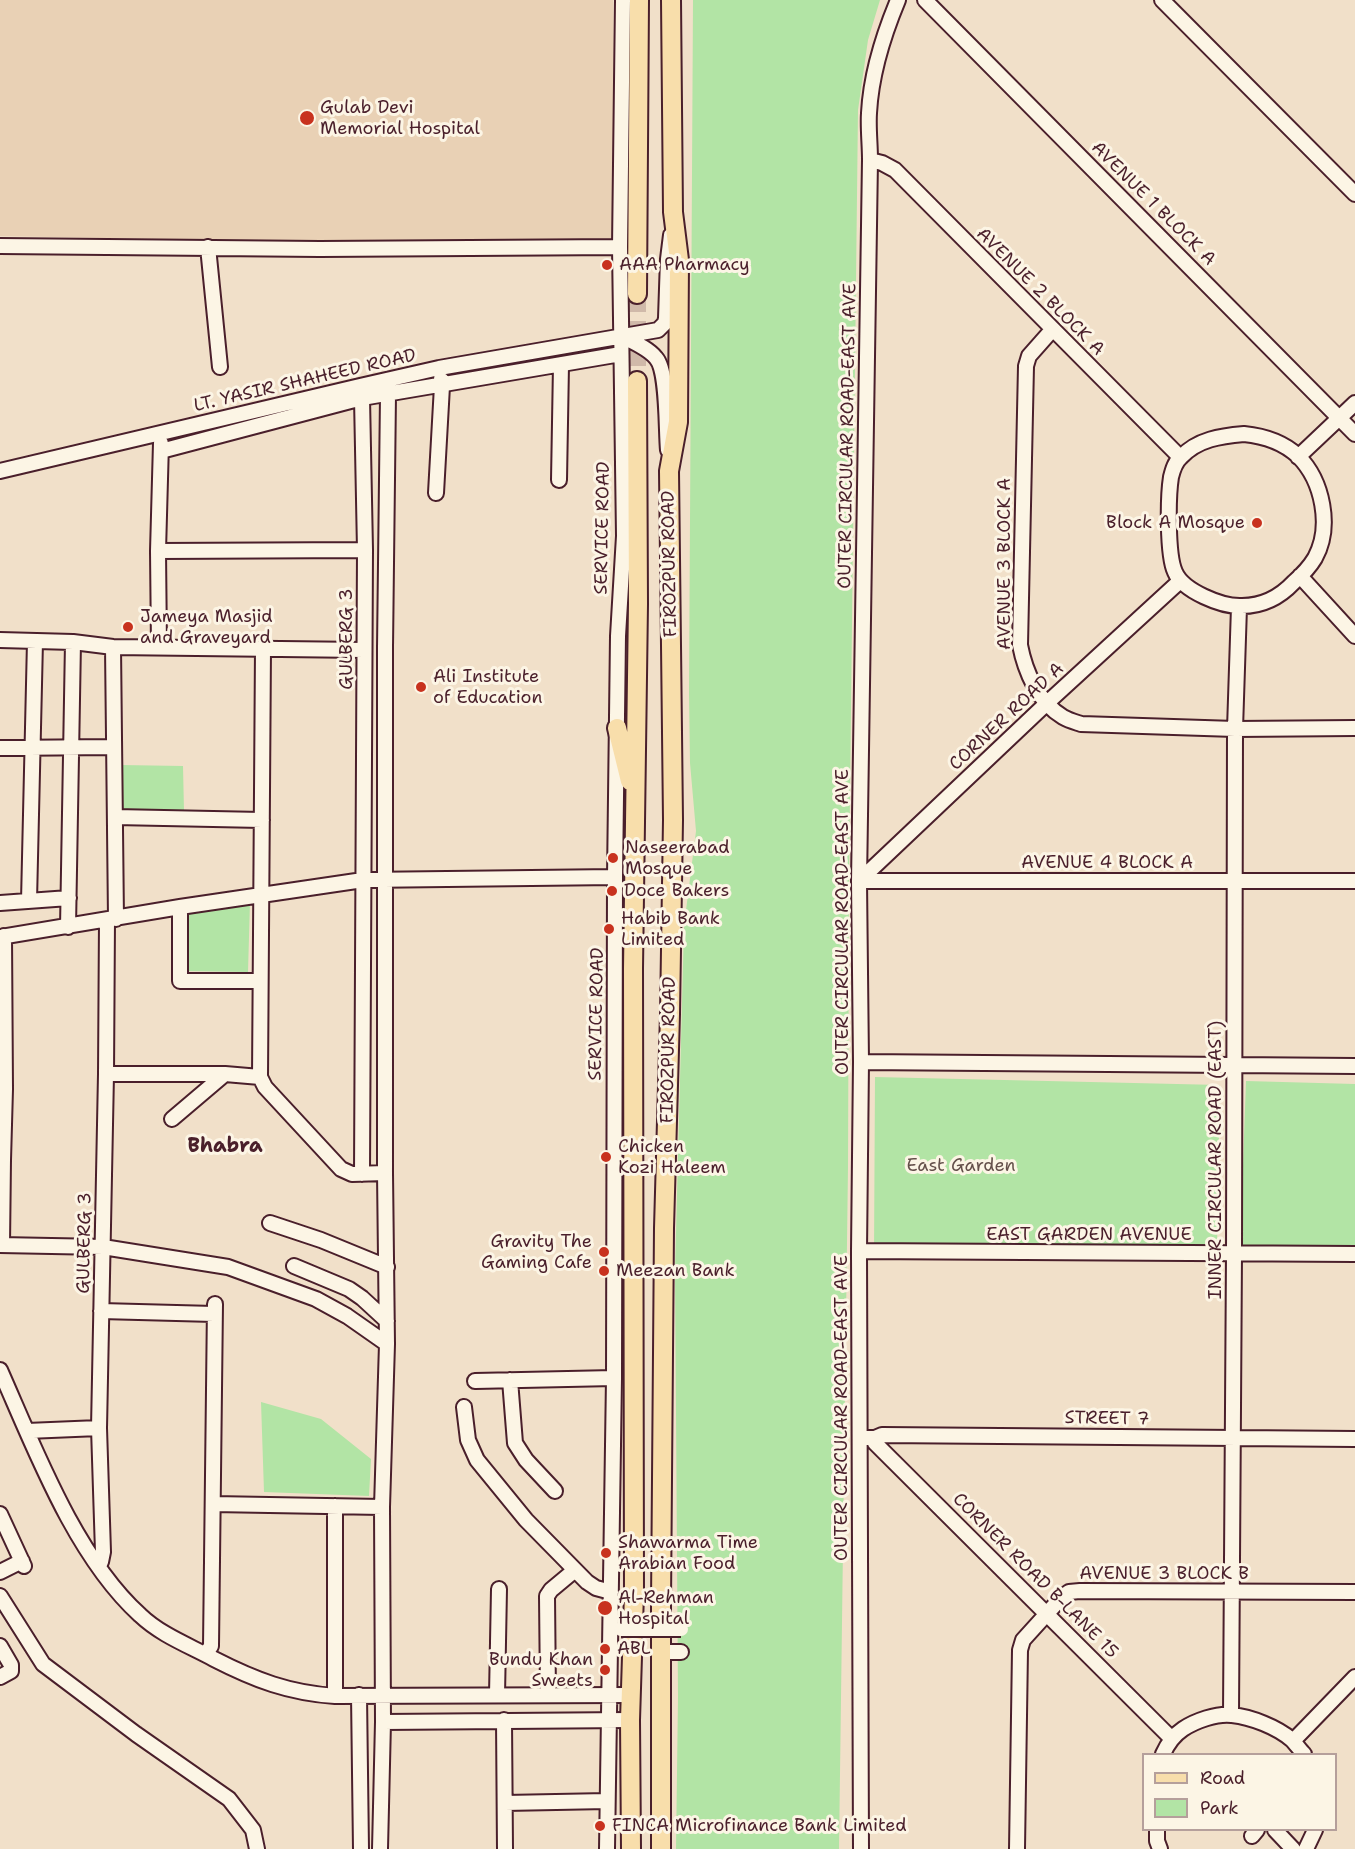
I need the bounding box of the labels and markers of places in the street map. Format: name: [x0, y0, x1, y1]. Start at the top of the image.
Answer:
place label: Gulab Devi Memorial Hospital: [320, 97, 480, 140]
marker: Gulab Devi Memorial Hospital: [298, 109, 316, 127]
place label: AAA Pharmacy: [619, 254, 750, 276]
marker: AAA Pharmacy: [600, 258, 614, 272]
place label: Block A Mosque: [1106, 512, 1245, 534]
marker: Block A Mosque: [1250, 516, 1264, 530]
place label: Jameya Masjid and Graveyard: [140, 606, 273, 648]
marker: Jameya Masjid and Graveyard: [121, 620, 135, 634]
place label: Ali Institute of Education: [433, 666, 543, 708]
marker: Ali Institute of Education: [414, 680, 428, 694]
place label: Naseerabad Mosque: [625, 837, 730, 880]
marker: Naseerabad Mosque: [606, 851, 620, 865]
place label: Doce Bakers: [624, 880, 729, 902]
marker: Doce Bakers: [605, 884, 619, 898]
place label: Habib Bank Limited: [621, 908, 720, 950]
marker: Habib Bank Limited: [602, 922, 616, 936]
place label: Chicken Kozi Haleem: [618, 1136, 726, 1178]
marker: Chicken Kozi Haleem: [599, 1150, 613, 1164]
place label: Gravity The Gaming Cafe: [481, 1231, 592, 1274]
marker: Gravity The Gaming Cafe: [597, 1245, 611, 1259]
place label: Meezan Bank: [616, 1260, 735, 1282]
marker: Meezan Bank: [597, 1264, 611, 1278]
place label: Shawarma Time Arabian Food: [618, 1532, 758, 1574]
marker: Shawarma Time Arabian Food: [599, 1546, 613, 1560]
place label: Al-Rehman Hospital: [618, 1587, 714, 1630]
marker: Al-Rehman Hospital: [596, 1599, 614, 1617]
place label: ABL: [617, 1638, 651, 1660]
marker: ABL: [598, 1642, 612, 1656]
place label: Bundu Khan Sweets: [489, 1649, 593, 1692]
marker: Bundu Khan Sweets: [598, 1663, 612, 1677]
place label: FINCA Microfinance Bank Limited: [612, 1815, 907, 1837]
marker: FINCA Microfinance Bank Limited: [593, 1819, 607, 1833]

